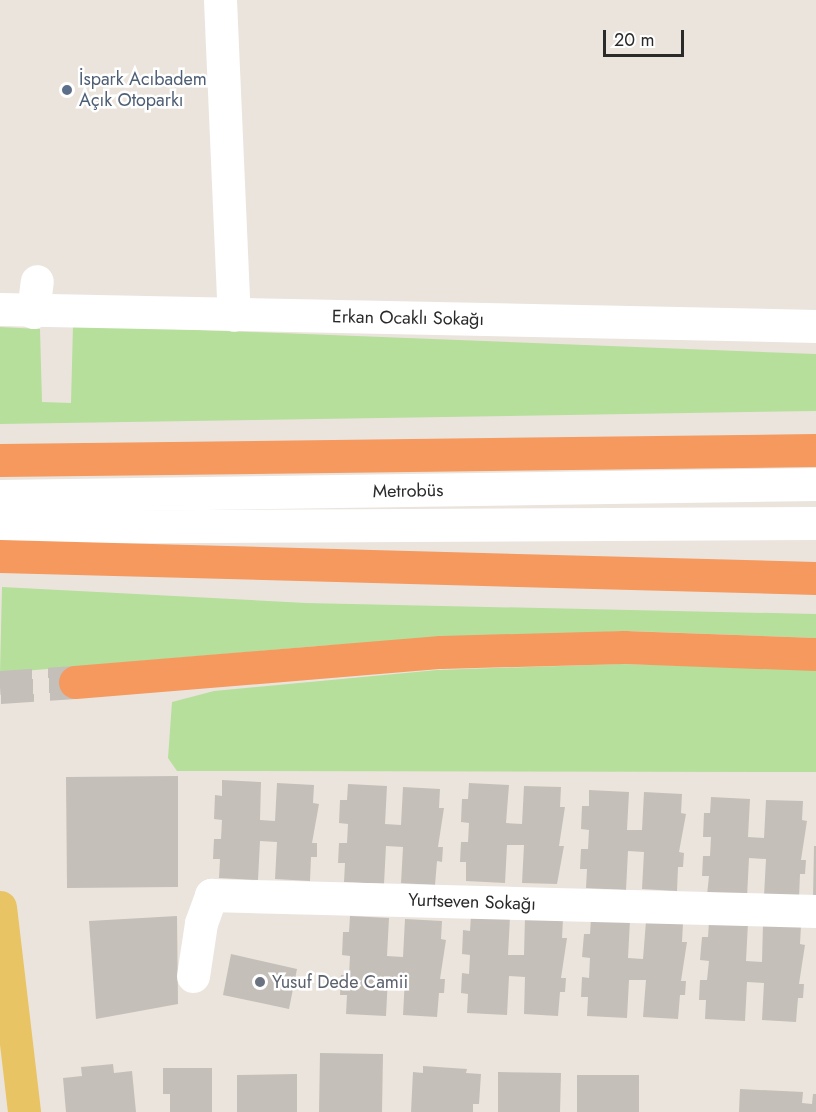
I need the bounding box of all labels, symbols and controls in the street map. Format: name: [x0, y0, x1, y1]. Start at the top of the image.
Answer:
scale bar: [606, 18, 687, 56]
text: 20 m: [614, 27, 654, 53]
place label: İspark Acıbadem Açık Otoparkı: [79, 69, 207, 112]
marker: İspark Acıbadem Açık Otoparkı: [60, 83, 74, 97]
street label: Erkan Ocaklı Sokağı: [332, 306, 484, 330]
street label: Metrobüs: [372, 480, 444, 502]
street label: Yurtseven Sokağı: [408, 889, 536, 915]
place label: Yusuf Dede Camii: [272, 971, 408, 993]
marker: Yusuf Dede Camii: [253, 975, 267, 989]

